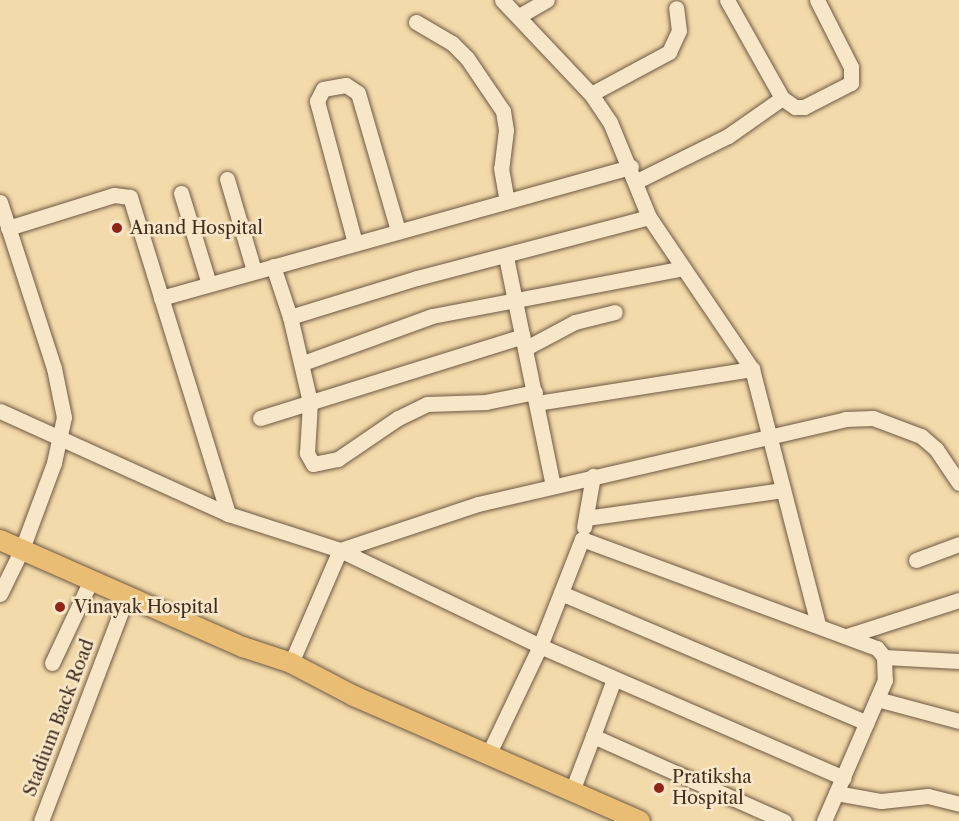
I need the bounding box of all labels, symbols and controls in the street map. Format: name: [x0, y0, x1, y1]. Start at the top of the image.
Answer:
place label: Anand Hospital: [130, 217, 263, 239]
marker: Anand Hospital: [108, 219, 126, 237]
place label: Vinayak Hospital: [74, 596, 219, 618]
marker: Vinayak Hospital: [51, 598, 69, 616]
street label: Stadium Back Road: [19, 636, 99, 800]
place label: Pratiksha Hospital: [672, 767, 752, 810]
marker: Pratiksha Hospital: [650, 779, 668, 797]

